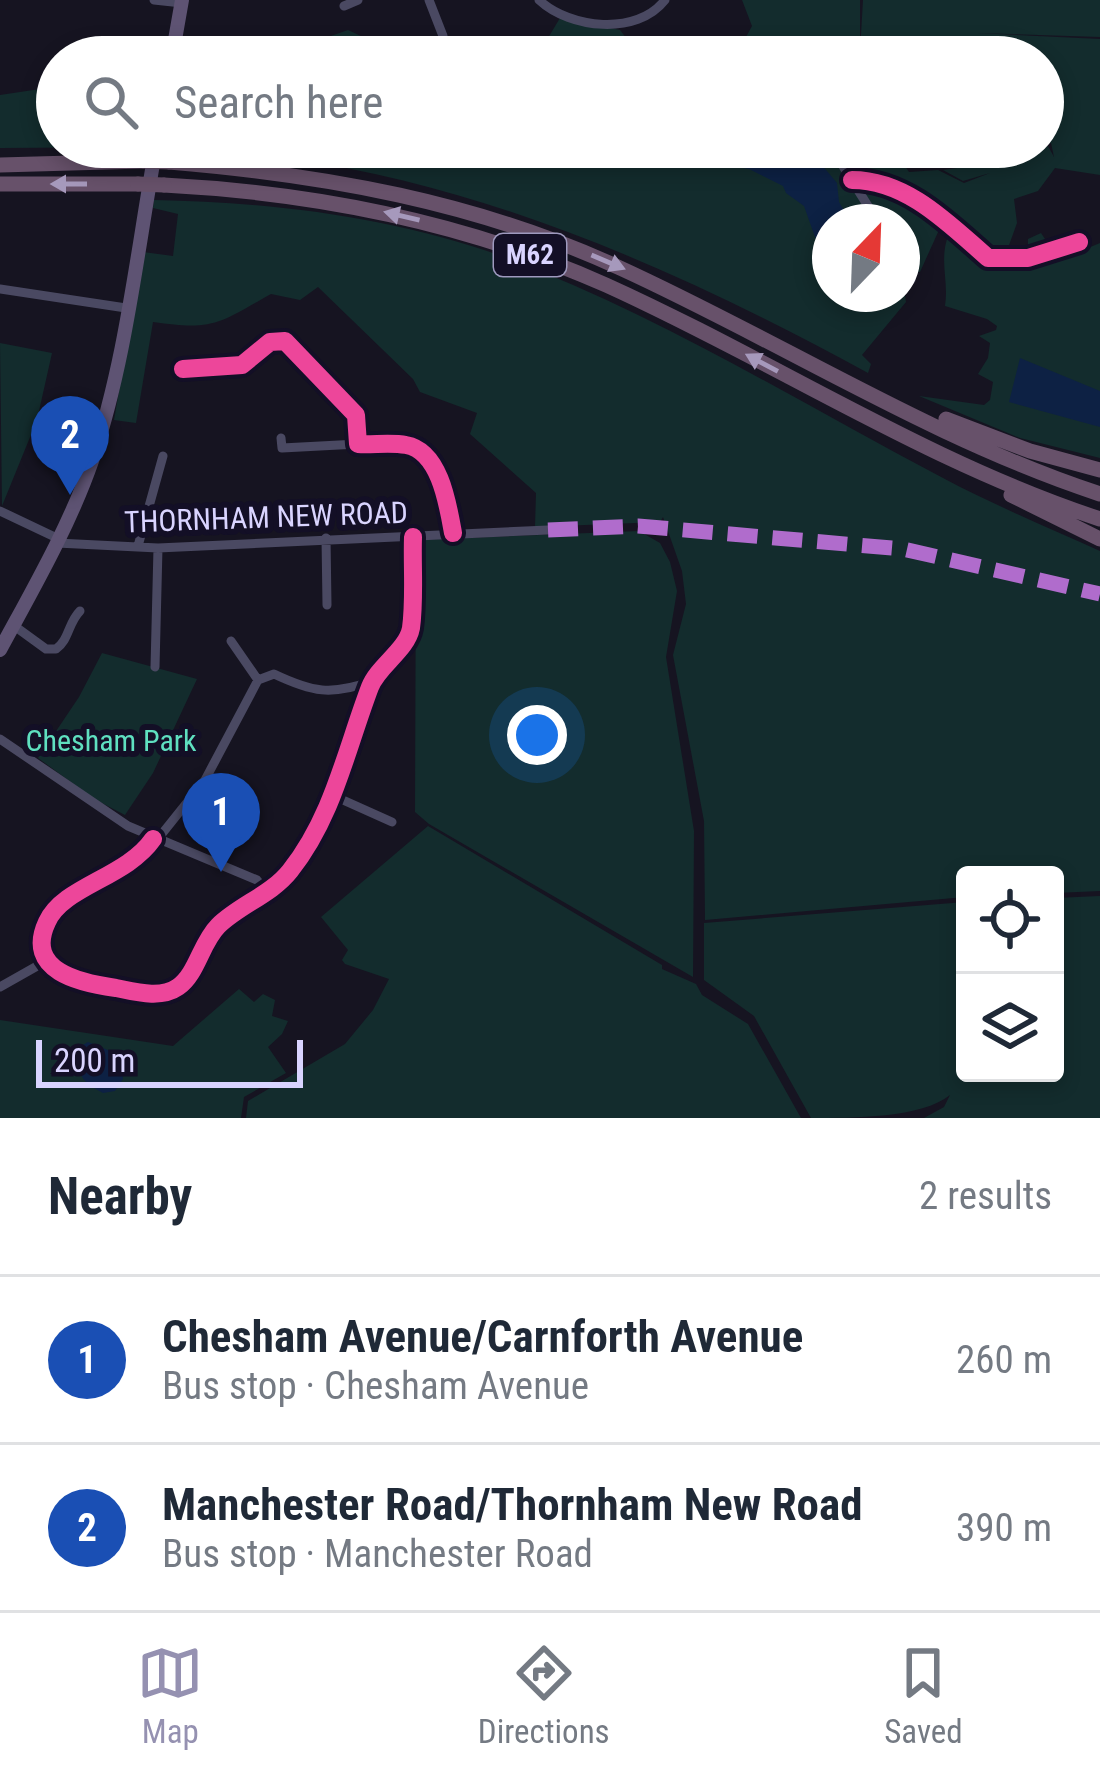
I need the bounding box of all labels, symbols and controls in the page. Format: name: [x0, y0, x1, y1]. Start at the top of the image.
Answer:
search box: [36, 36, 1064, 168]
icon: search: [78, 69, 144, 135]
text: Search here: [174, 76, 383, 129]
one-way arrow: [49, 174, 87, 194]
north arrow: [812, 204, 920, 312]
one-way arrow: [384, 206, 421, 225]
road number: M62: [494, 234, 566, 276]
one-way arrow: [590, 253, 625, 273]
one-way arrow: [745, 354, 779, 374]
pin: 2: [31, 396, 109, 495]
street label: THORNHAM NEW ROAD: [124, 495, 408, 539]
your location: [507, 705, 567, 765]
park label: Chesham Park: [25, 723, 197, 758]
pin: 1: [182, 773, 260, 872]
map controls: [956, 866, 1064, 1082]
button: locate: [956, 866, 1064, 974]
button: layers: [956, 974, 1064, 1082]
scale bar: [36, 1034, 303, 1087]
text: 200 m: [54, 1041, 135, 1080]
text: Nearby: [48, 1167, 192, 1226]
text: 2 results: [919, 1173, 1052, 1219]
text: Chesham Avenue/Carnforth Avenue: [162, 1310, 803, 1363]
text: 1: [77, 1337, 97, 1383]
text: 260 m: [956, 1337, 1052, 1383]
text: Bus stop · Chesham Avenue: [162, 1363, 589, 1409]
text: Manchester Road/Thornham New Road: [162, 1478, 862, 1531]
text: 2: [77, 1505, 97, 1551]
text: 390 m: [956, 1505, 1052, 1551]
text: Bus stop · Manchester Road: [162, 1531, 593, 1577]
tab: Map: [137, 1640, 203, 1751]
tab: Directions: [478, 1640, 610, 1751]
tab: Saved: [884, 1640, 963, 1751]

